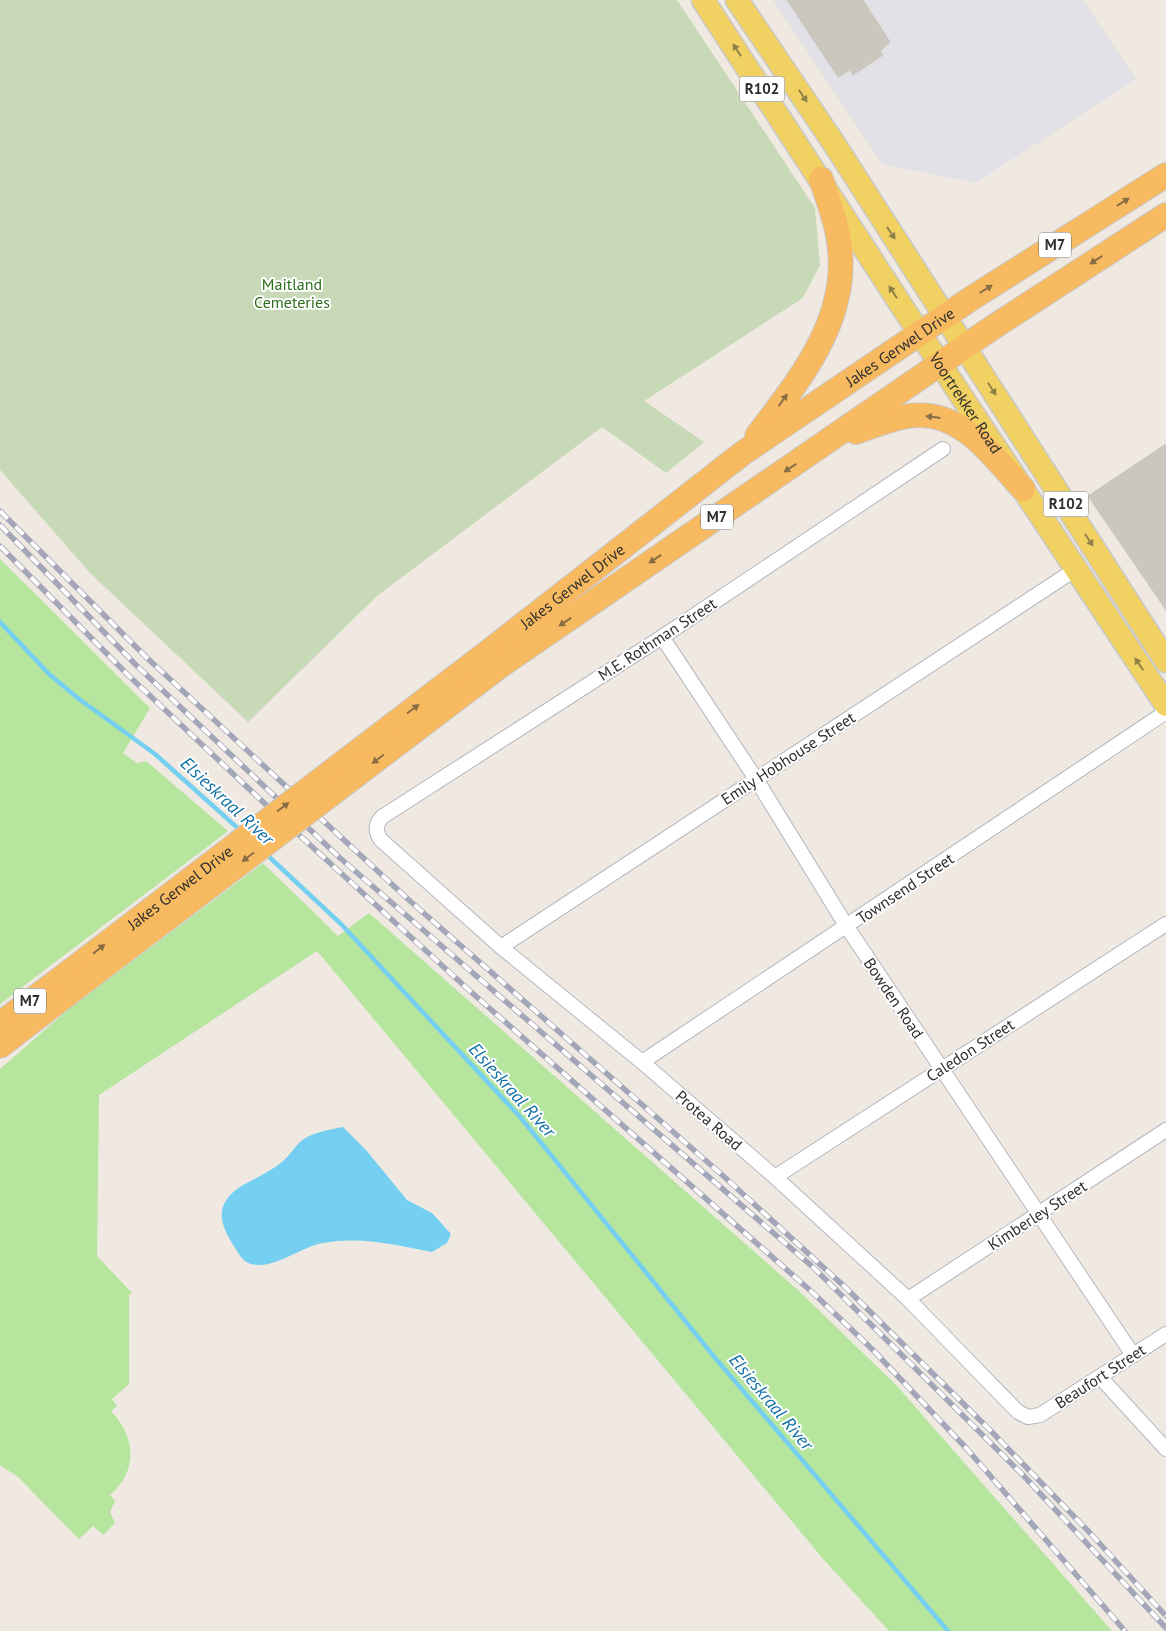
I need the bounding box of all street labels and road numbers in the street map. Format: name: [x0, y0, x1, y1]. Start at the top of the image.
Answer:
road number: R102: [740, 76, 784, 102]
road number: M7: [1039, 232, 1071, 258]
street label: Jakes Gerwel Drive: [841, 303, 958, 391]
street label: Voortrekker Road: [925, 348, 1007, 457]
road number: R102: [1044, 492, 1088, 516]
road number: M7: [701, 504, 733, 530]
street label: Jakes Gerwel Drive: [515, 539, 629, 634]
street label: M.E. Rothman Street: [594, 593, 721, 685]
street label: Emily Hobhouse Street: [717, 707, 859, 809]
street label: Jakes Gerwel Drive: [123, 841, 237, 935]
street label: Townsend Street: [853, 848, 958, 928]
street label: Bowden Road: [860, 954, 928, 1042]
road number: M7: [14, 988, 46, 1014]
street label: Caledon Street: [922, 1014, 1018, 1086]
street label: Protea Road: [672, 1086, 746, 1154]
street label: Kimberley Street: [984, 1175, 1091, 1254]
street label: Beaufort Street: [1051, 1339, 1150, 1413]

